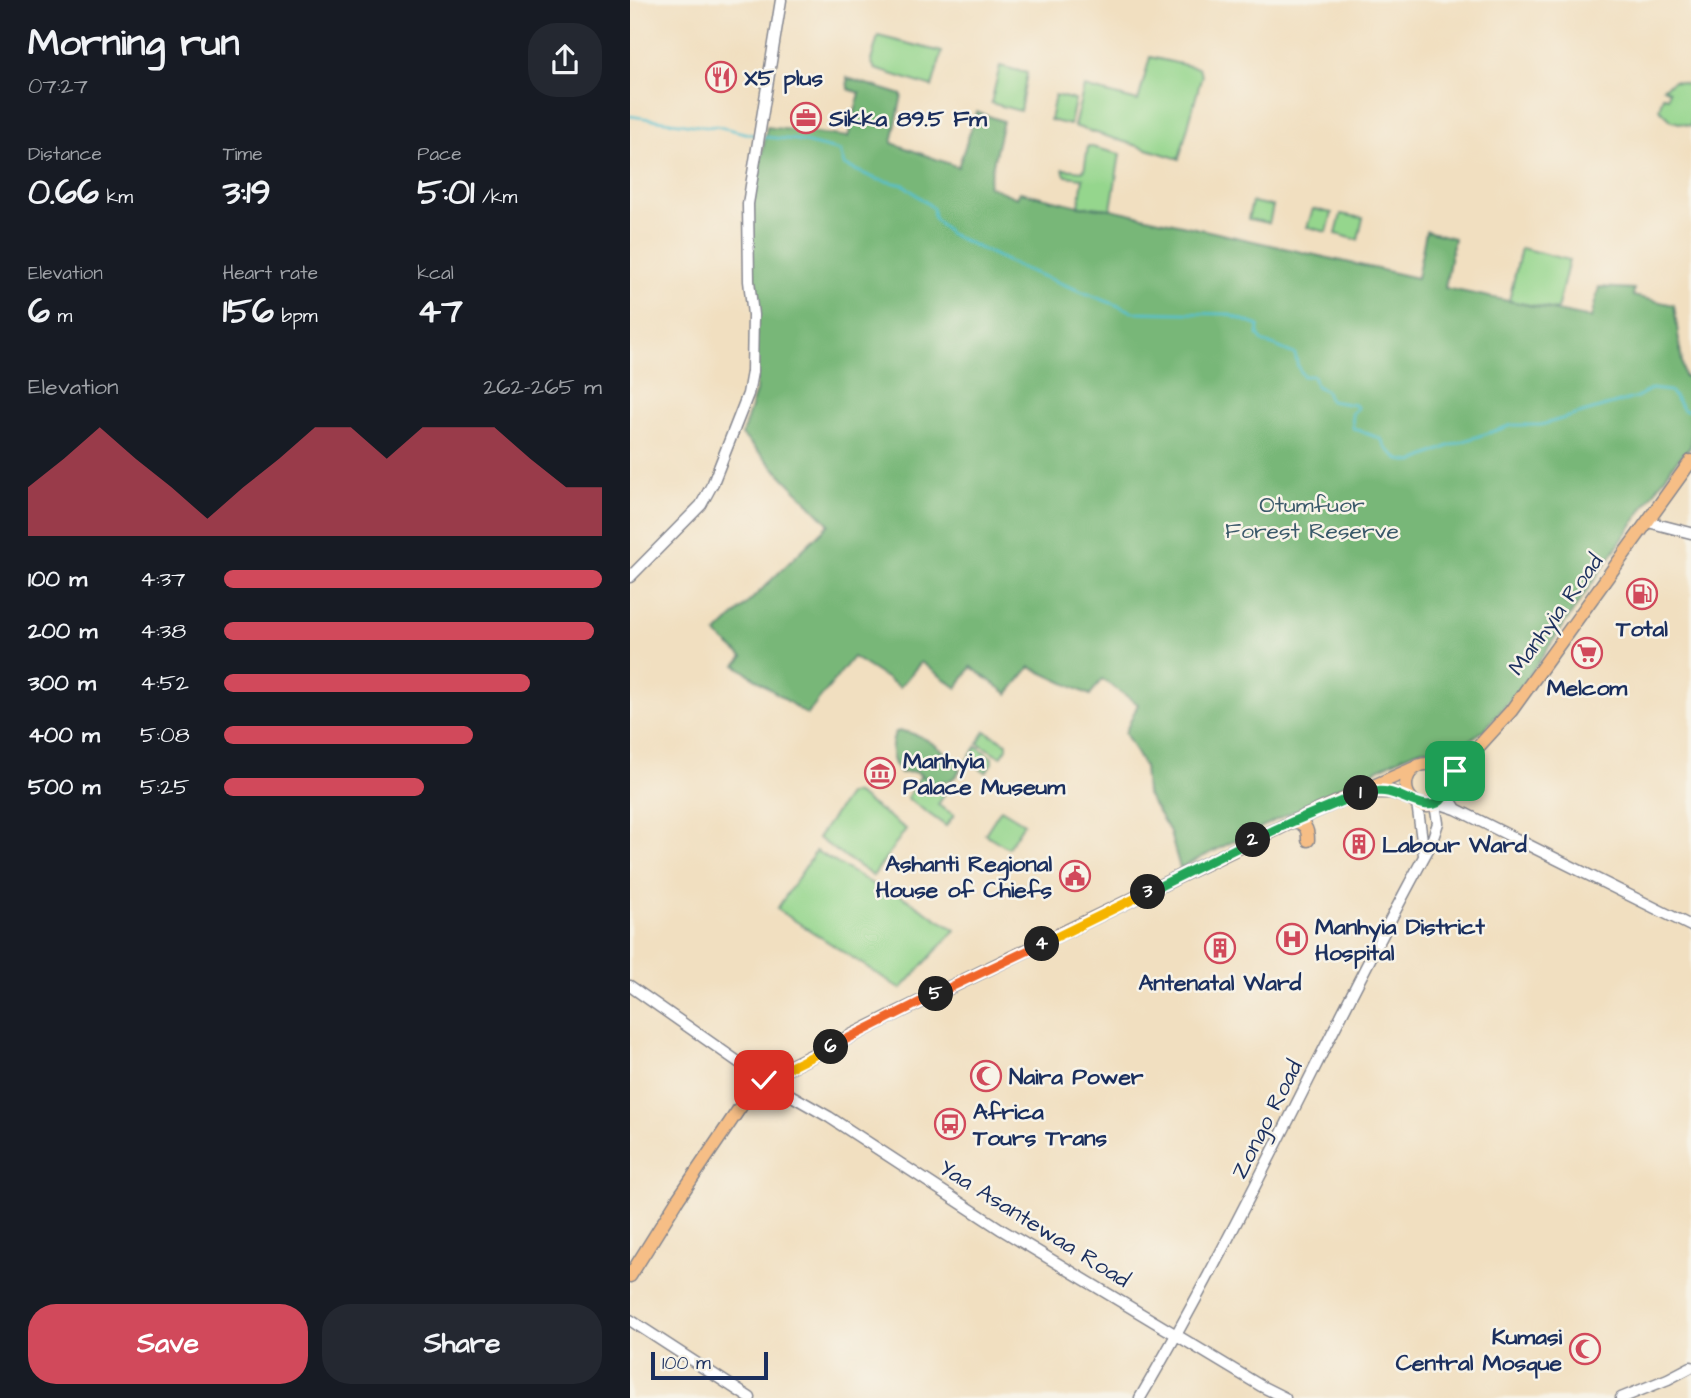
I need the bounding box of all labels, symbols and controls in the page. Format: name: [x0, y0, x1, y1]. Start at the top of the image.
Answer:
text: Morning run: [28, 18, 240, 70]
button: share: [528, 23, 602, 97]
restaurant icon: X5 plus: [704, 60, 738, 94]
place label: X5 plus: [744, 62, 823, 94]
text: 07:27: [28, 70, 88, 102]
office icon: Sikka 89.5 Fm: [789, 101, 823, 135]
place label: Sikka 89.5 Fm: [828, 103, 988, 135]
text: Distance: [28, 141, 102, 168]
text: Time: [223, 141, 262, 168]
text: Pace: [417, 141, 461, 168]
text: 0.66: [28, 168, 99, 217]
text: 3:19: [223, 168, 271, 217]
text: 5:01: [417, 168, 475, 217]
text: km: [99, 184, 133, 211]
text: /km: [475, 184, 517, 211]
text: Elevation: [28, 260, 103, 287]
text: Heart rate: [223, 260, 318, 287]
text: kcal: [417, 260, 454, 287]
text: 6: [28, 287, 50, 336]
text: 156: [223, 287, 274, 336]
text: 47: [417, 287, 463, 336]
text: m: [50, 303, 72, 330]
text: bpm: [274, 303, 318, 330]
text: Elevation: [28, 371, 119, 403]
text: 262–265 m: [483, 371, 602, 403]
park label: Otumfuor Forest Reserve: [1225, 489, 1399, 547]
street label: Manhyia Road: [1501, 547, 1612, 683]
text: 100 m: [28, 563, 87, 595]
text: 4:37: [140, 563, 185, 595]
fuel station icon: Total: [1625, 577, 1659, 611]
place label: Total: [1615, 613, 1668, 645]
text: 200 m: [28, 615, 97, 647]
text: 4:38: [140, 615, 186, 647]
supermarket icon: Melcom: [1570, 636, 1604, 670]
text: 300 m: [28, 667, 96, 699]
text: 4:52: [140, 667, 189, 699]
place label: Melcom: [1547, 672, 1628, 704]
text: 400 m: [28, 719, 100, 751]
text: 5:08: [140, 719, 190, 751]
pin: [1425, 741, 1485, 801]
place label: Manhyia Palace Museum: [903, 745, 1066, 803]
icon: arrive: [1436, 752, 1474, 790]
museum icon: Manhyia Palace Museum: [863, 756, 897, 790]
text: 500 m: [28, 771, 100, 803]
text: 5:25: [140, 771, 190, 803]
pin: 1: [1344, 776, 1378, 810]
text: 1: [1359, 779, 1362, 806]
pin: 2: [1236, 822, 1270, 858]
text: 2: [1247, 826, 1258, 853]
building icon: Labour Ward: [1342, 827, 1376, 861]
place label: Labour Ward: [1382, 829, 1527, 861]
place label: Ashanti Regional House of Chiefs: [876, 848, 1052, 906]
public building icon: Ashanti Regional House of Chiefs: [1058, 859, 1092, 893]
pin: 3: [1130, 874, 1166, 910]
text: 3: [1143, 878, 1152, 905]
place label: Manhyia District Hospital: [1315, 911, 1486, 969]
hospital icon: Manhyia District Hospital: [1275, 922, 1309, 956]
pin: 4: [1024, 926, 1060, 962]
text: 4: [1035, 930, 1048, 957]
building icon: Antenatal Ward: [1203, 931, 1237, 965]
place label: Antenatal Ward: [1139, 967, 1302, 999]
pin: 5: [918, 976, 954, 1012]
text: 5: [929, 980, 942, 1007]
pin: 6: [814, 1030, 848, 1064]
text: 6: [825, 1033, 836, 1060]
pin: [734, 1050, 794, 1110]
street label: Zongo Road: [1223, 1054, 1311, 1185]
mosque icon: Naira Power: [969, 1059, 1003, 1093]
icon: check: [745, 1061, 783, 1099]
place label: Naira Power: [1009, 1061, 1144, 1093]
place label: Africa Tours Trans: [972, 1096, 1108, 1154]
bus stop icon: Africa Tours Trans: [933, 1107, 967, 1141]
street label: Yaa Asantewaa Road: [933, 1152, 1136, 1296]
button: Save: [28, 1304, 308, 1384]
button: Share: [322, 1304, 602, 1384]
place label: Kumasi Central Mosque: [1396, 1321, 1563, 1379]
mosque icon: Kumasi Central Mosque: [1568, 1332, 1602, 1366]
scale bar: [651, 1349, 768, 1381]
text: 100 m: [662, 1350, 711, 1377]

